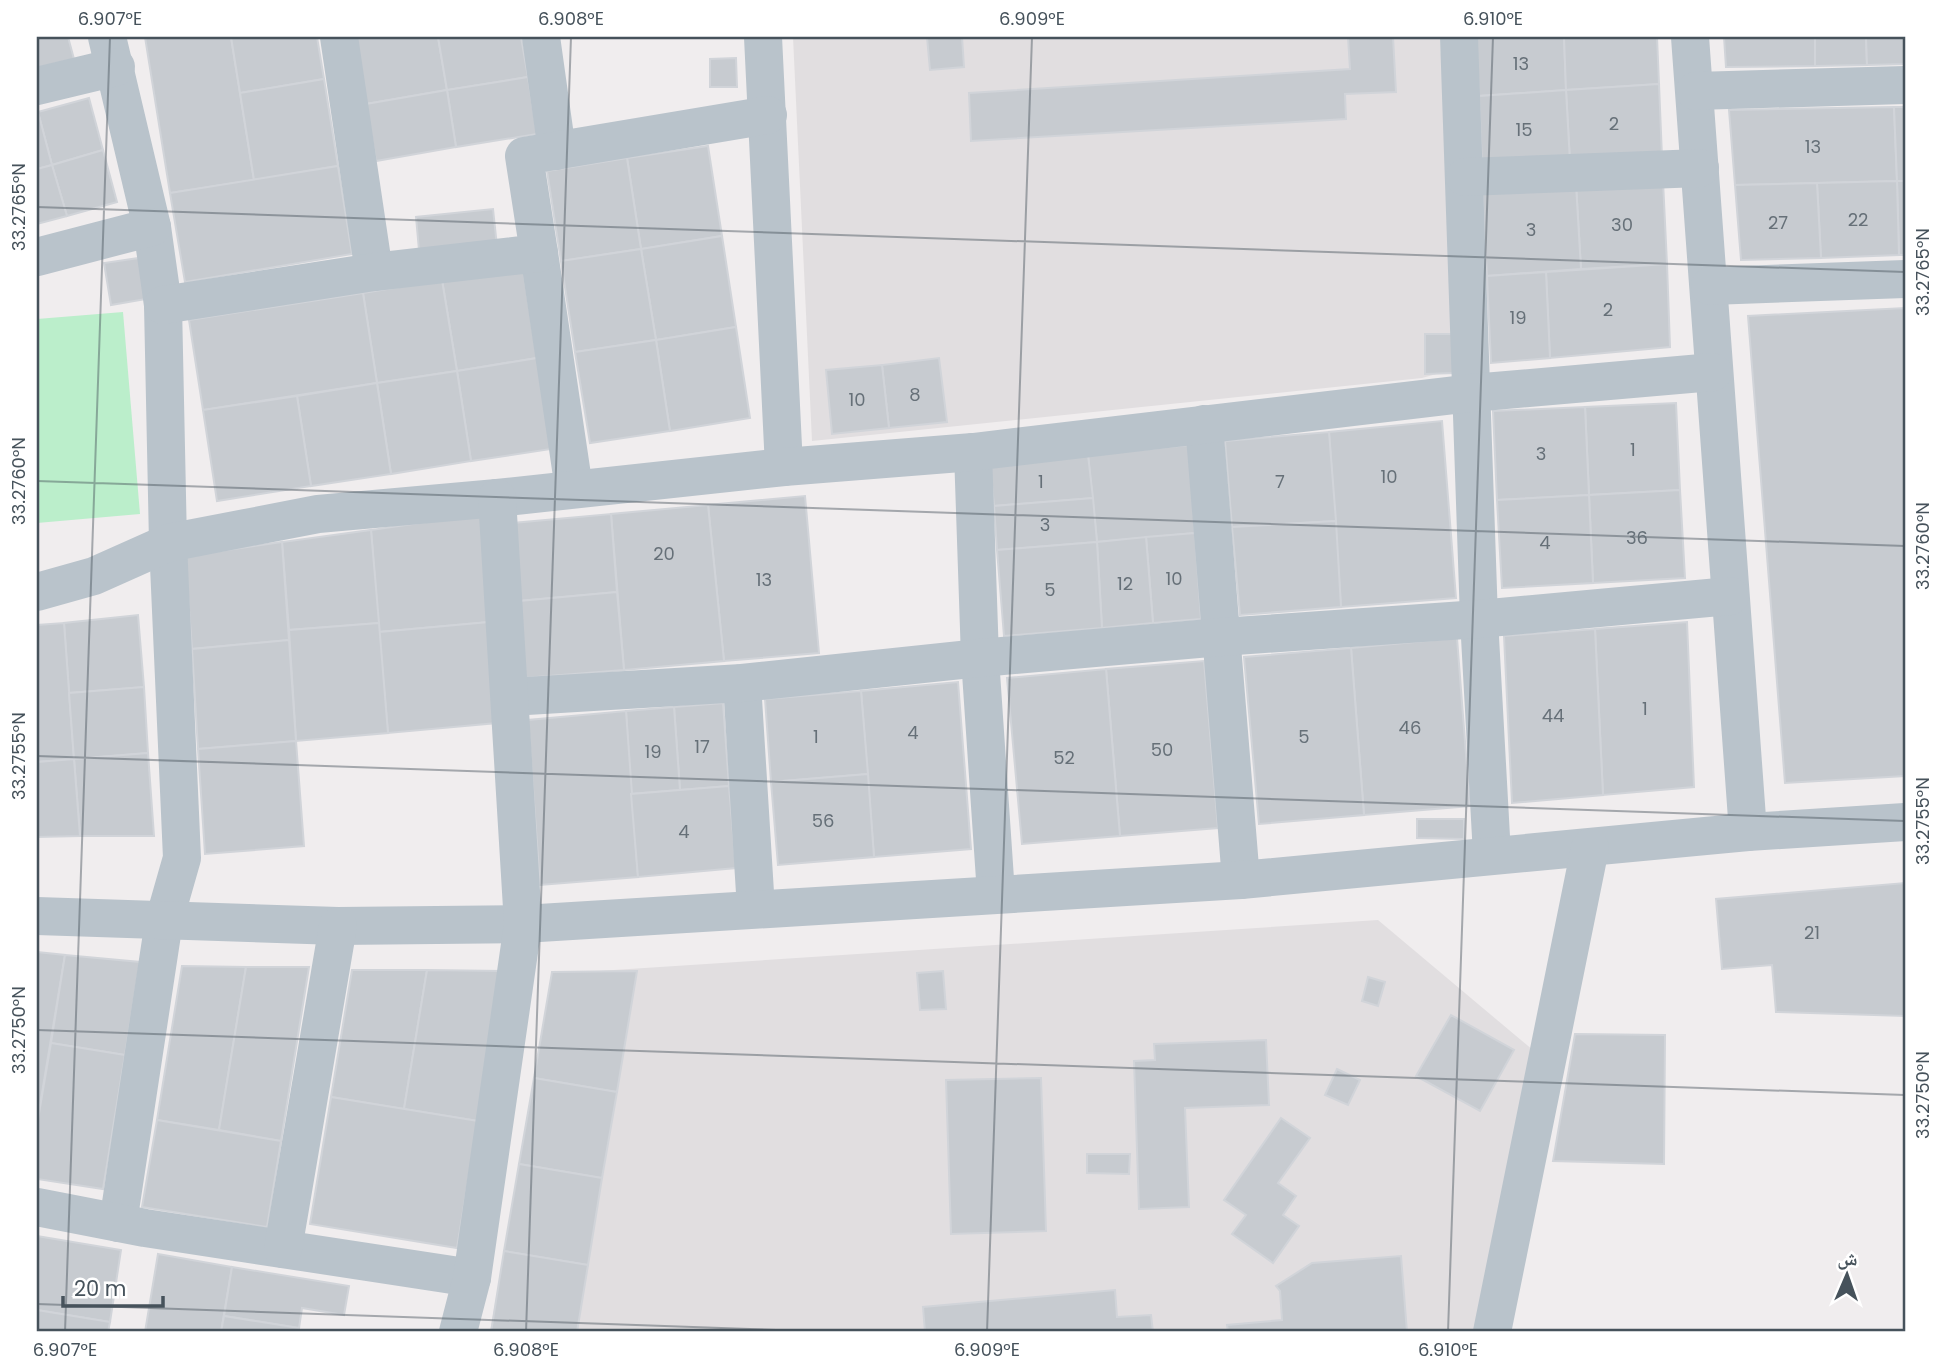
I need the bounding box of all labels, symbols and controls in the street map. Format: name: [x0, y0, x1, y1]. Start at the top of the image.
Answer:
text: 6.907°E: [78, 6, 142, 31]
text: 6.908°E: [538, 6, 604, 31]
text: 6.909°E: [999, 6, 1065, 31]
text: 6.910°E: [1463, 6, 1523, 31]
house number: 13: [1513, 51, 1529, 76]
house number: 2: [1609, 111, 1619, 136]
house number: 15: [1515, 117, 1533, 142]
house number: 13: [1805, 134, 1821, 159]
text: 33.2765°N: [6, 163, 31, 251]
house number: 22: [1848, 207, 1868, 232]
house number: 27: [1768, 210, 1788, 235]
house number: 30: [1611, 212, 1633, 237]
house number: 3: [1526, 217, 1536, 242]
text: 33.2765°N: [1910, 228, 1935, 316]
house number: 2: [1603, 297, 1613, 322]
house number: 19: [1509, 305, 1527, 330]
house number: 8: [909, 382, 921, 407]
house number: 10: [848, 387, 866, 412]
text: 33.2760°N: [6, 437, 31, 525]
house number: 1: [1630, 437, 1636, 462]
house number: 3: [1536, 441, 1546, 466]
house number: 10: [1380, 464, 1398, 489]
house number: 1: [1038, 469, 1044, 494]
house number: 7: [1275, 469, 1285, 494]
text: 33.2760°N: [1910, 502, 1935, 590]
house number: 3: [1040, 512, 1050, 537]
house number: 36: [1626, 525, 1648, 550]
house number: 4: [1539, 530, 1551, 555]
house number: 20: [653, 541, 675, 566]
house number: 10: [1165, 566, 1183, 591]
house number: 13: [756, 567, 772, 592]
house number: 12: [1117, 571, 1133, 596]
house number: 5: [1044, 577, 1056, 602]
house number: 1: [1642, 696, 1648, 721]
house number: 44: [1542, 703, 1564, 728]
text: 33.2755°N: [6, 712, 31, 800]
house number: 46: [1399, 715, 1421, 740]
house number: 4: [907, 720, 919, 745]
house number: 1: [813, 724, 819, 749]
house number: 5: [1298, 724, 1310, 749]
house number: 17: [694, 734, 710, 759]
house number: 50: [1151, 737, 1173, 762]
house number: 19: [644, 739, 662, 764]
house number: 52: [1053, 745, 1075, 770]
text: 33.2755°N: [1910, 777, 1935, 865]
house number: 56: [812, 808, 834, 833]
house number: 4: [678, 819, 690, 844]
house number: 21: [1804, 920, 1820, 945]
text: 33.2750°N: [6, 986, 31, 1074]
text: 33.2750°N: [1910, 1051, 1935, 1139]
north arrow: [1812, 1240, 1882, 1310]
text: ش: [1837, 1245, 1858, 1272]
scale bar: [63, 1264, 163, 1308]
text: 20 m: [74, 1274, 127, 1303]
text: 6.907°E: [33, 1337, 97, 1362]
text: 6.908°E: [493, 1337, 559, 1362]
text: 6.909°E: [954, 1337, 1020, 1362]
text: 6.910°E: [1418, 1337, 1478, 1362]

